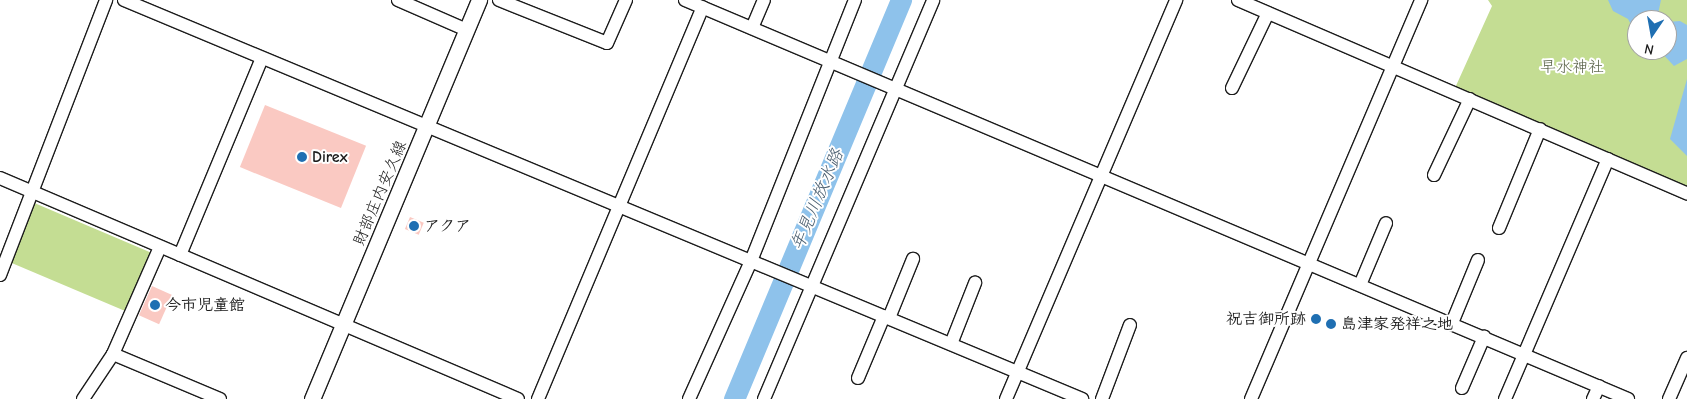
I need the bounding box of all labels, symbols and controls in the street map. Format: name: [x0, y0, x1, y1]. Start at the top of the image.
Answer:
north arrow: [1627, 10, 1677, 60]
text: N: [1643, 40, 1655, 58]
park label: 早水神社: [1540, 57, 1604, 77]
street label: 財部庄内安久線: [349, 138, 411, 248]
water label: 年見川放水路: [787, 146, 849, 254]
place label: Direx: [312, 147, 348, 167]
marker: Direx: [296, 151, 308, 163]
place label: アクア: [424, 216, 472, 236]
marker: アクア: [408, 220, 420, 232]
place label: 今市児童館: [165, 295, 245, 315]
marker: 今市児童館: [149, 299, 161, 311]
place label: 祝吉御所跡: [1226, 309, 1306, 329]
marker: 祝吉御所跡: [1310, 313, 1322, 325]
place label: 島津家発祥之地: [1341, 314, 1453, 334]
marker: 島津家発祥之地: [1325, 318, 1337, 330]

